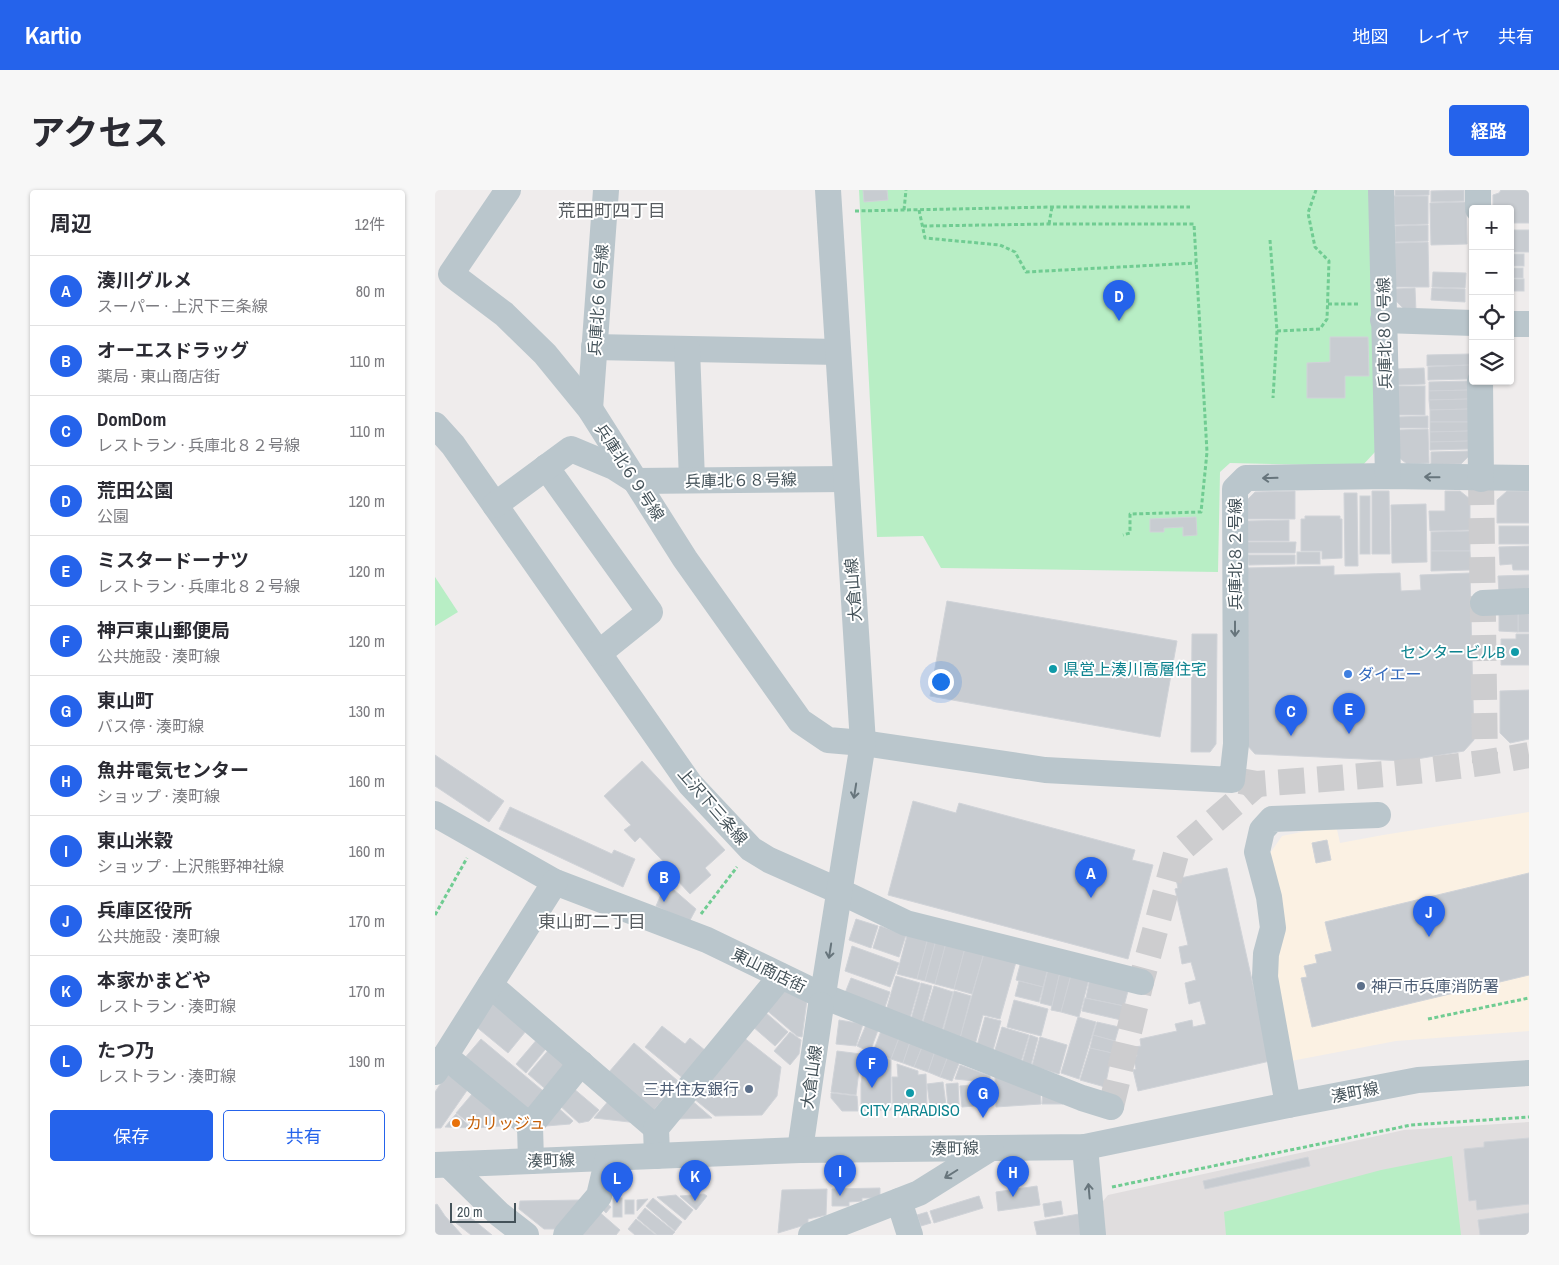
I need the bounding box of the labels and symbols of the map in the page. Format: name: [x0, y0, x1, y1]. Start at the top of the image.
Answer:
district label: 荒田町四丁目: [558, 198, 666, 223]
street label: 兵庫北６６号線: [583, 243, 613, 357]
street label: 兵庫北８０号線: [1372, 277, 1396, 389]
pin: D: [1103, 280, 1135, 321]
street label: 兵庫北６９号線: [590, 419, 670, 525]
street label: 兵庫北６８号線: [685, 468, 797, 492]
one-way arrow: [1262, 473, 1278, 483]
one-way arrow: [1425, 473, 1441, 482]
street label: 兵庫北８２号線: [1224, 498, 1246, 610]
street label: 大倉山線: [840, 557, 866, 623]
one-way arrow: [1230, 621, 1240, 637]
place label: センタービルB: [1400, 641, 1505, 663]
marker: センタービルB: [1509, 646, 1521, 658]
place label: 県営上湊川高層住宅: [1063, 658, 1207, 680]
marker: 県営上湊川高層住宅: [1047, 663, 1059, 675]
place label: ダイエー: [1358, 663, 1422, 685]
marker: ダイエー: [1342, 668, 1354, 680]
your location: [928, 669, 954, 695]
pin: E: [1333, 693, 1365, 734]
pin: C: [1275, 695, 1307, 736]
street label: 上沢下三条線: [673, 763, 753, 849]
one-way arrow: [850, 783, 860, 799]
pin: A: [1075, 857, 1107, 898]
pin: B: [648, 861, 680, 902]
pin: J: [1413, 896, 1445, 937]
district label: 東山町二丁目: [538, 909, 646, 934]
street label: 東山商店街: [728, 943, 810, 997]
one-way arrow: [824, 943, 834, 959]
place label: 神戸市兵庫消防署: [1371, 975, 1499, 997]
marker: 神戸市兵庫消防署: [1355, 980, 1367, 992]
street label: 大倉山線: [796, 1044, 826, 1110]
pin: F: [856, 1047, 888, 1088]
pin: G: [967, 1077, 999, 1118]
street label: 湊町線: [1329, 1077, 1381, 1107]
place label: 三井住友銀行: [643, 1078, 739, 1100]
marker: 三井住友銀行: [743, 1083, 755, 1095]
marker: CITY PARADISO: [904, 1087, 916, 1099]
place label: CITY PARADISO: [860, 1099, 960, 1121]
place label: カリッジュ: [466, 1112, 545, 1134]
marker: カリッジュ: [450, 1117, 462, 1129]
street label: 湊町線: [931, 1137, 979, 1159]
street label: 湊町線: [527, 1148, 575, 1172]
pin: I: [824, 1155, 856, 1196]
pin: H: [997, 1156, 1029, 1197]
pin: K: [679, 1160, 711, 1201]
pin: L: [601, 1162, 633, 1203]
one-way arrow: [944, 1169, 958, 1179]
one-way arrow: [1085, 1183, 1094, 1199]
scale bar: [450, 1200, 516, 1223]

